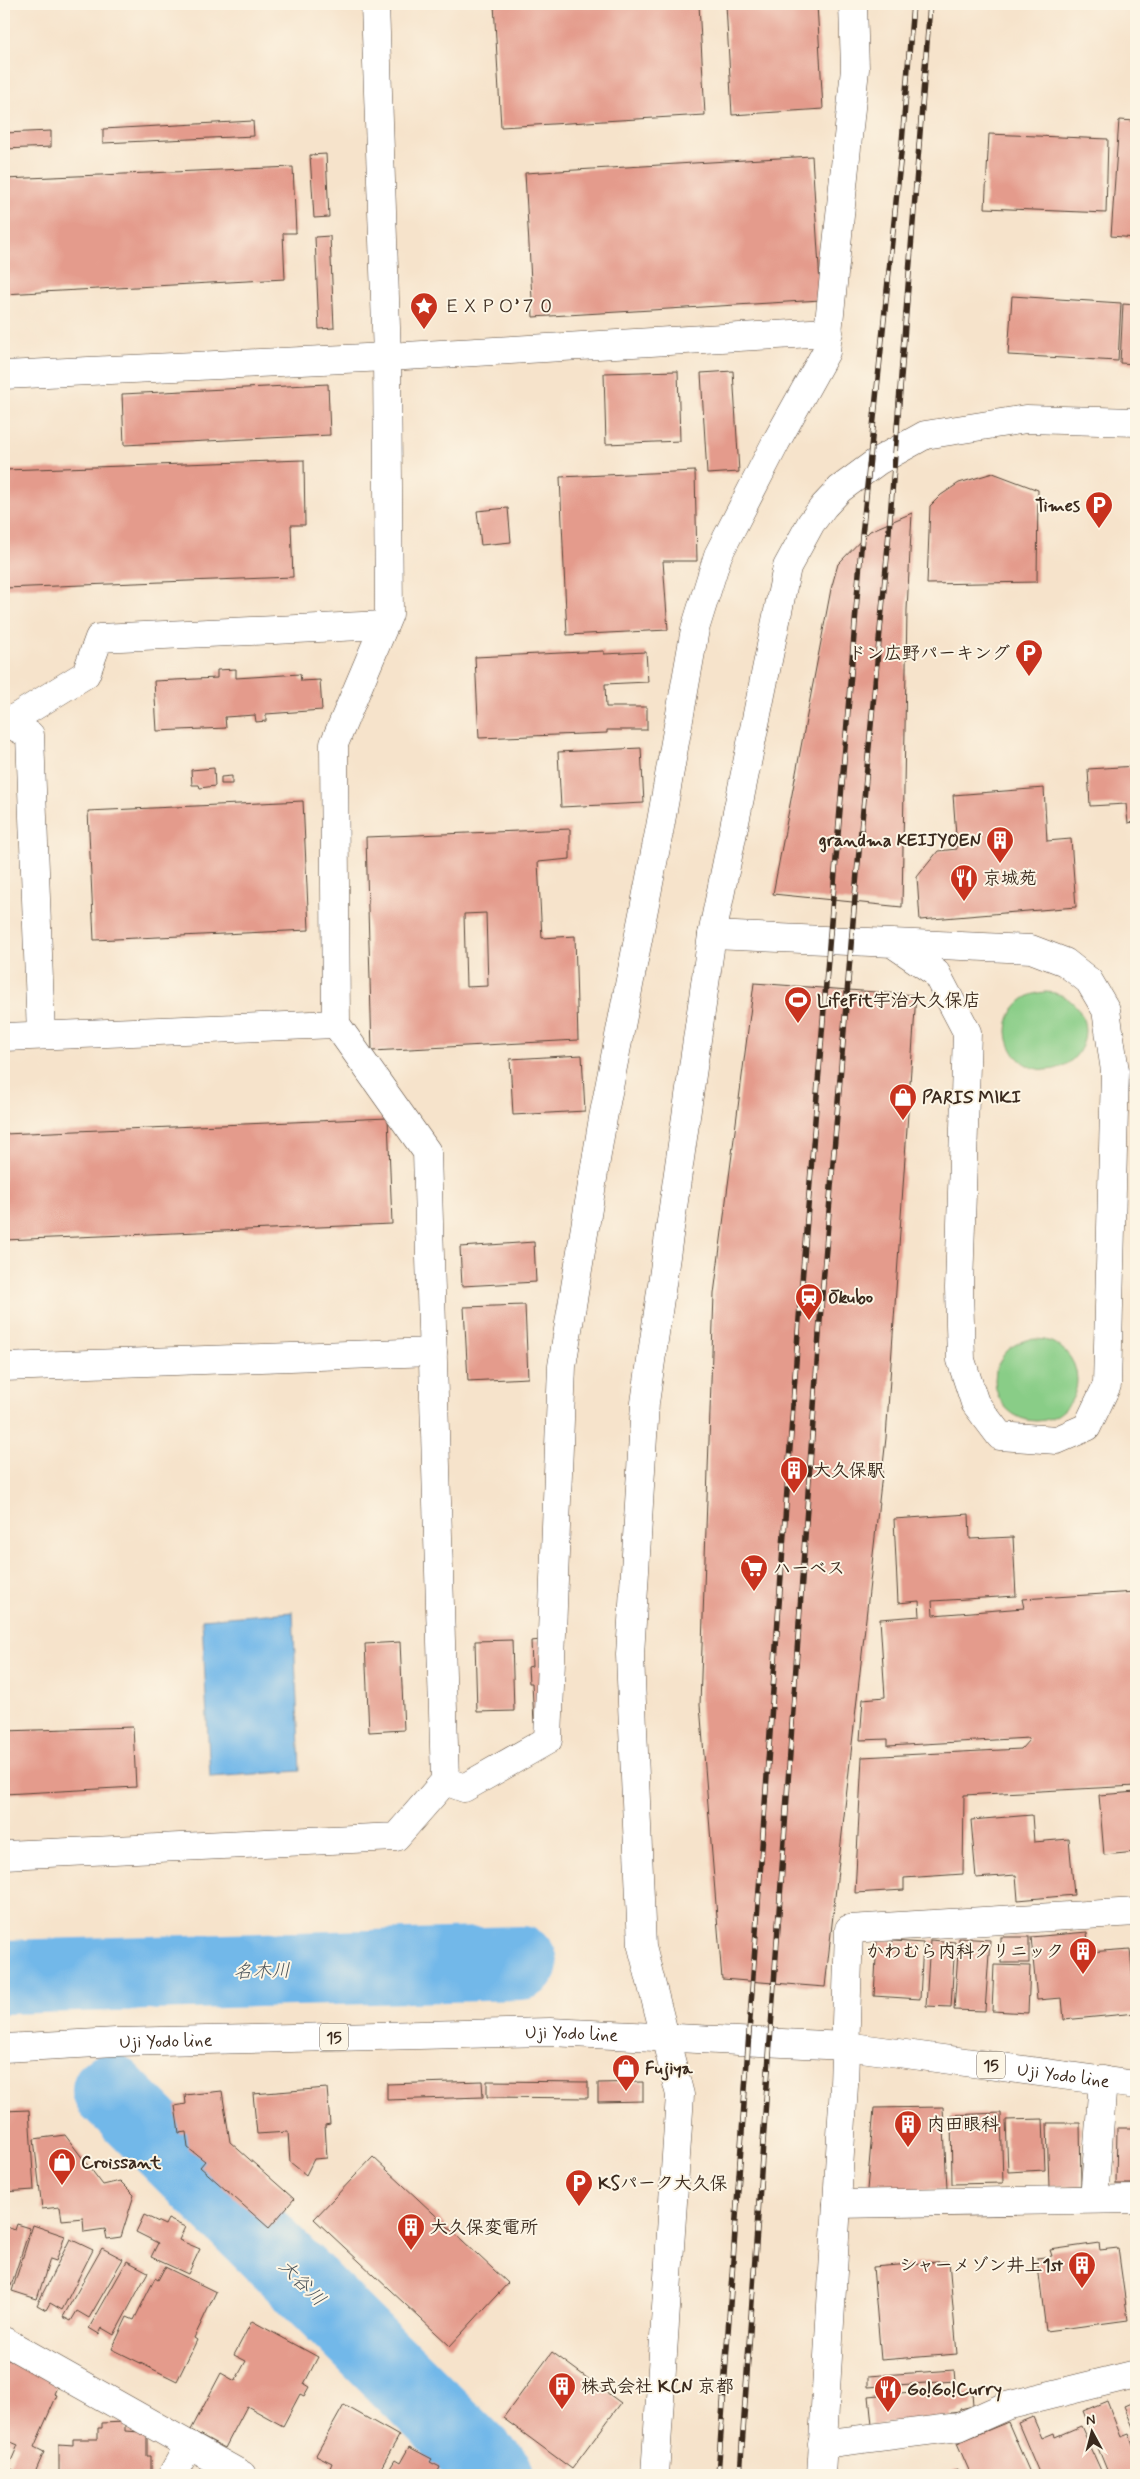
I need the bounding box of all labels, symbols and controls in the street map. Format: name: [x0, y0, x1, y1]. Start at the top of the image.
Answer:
place icon: ＥＸＰＯ’７０: [409, 291, 439, 330]
place label: ＥＸＰＯ’７０: [443, 295, 555, 319]
parking icon: Times: [1084, 490, 1114, 529]
place label: Times: [1035, 494, 1080, 518]
parking icon: ドン広野パーキング: [1014, 638, 1044, 677]
place label: ドン広野パーキング: [848, 642, 1010, 666]
building icon: grandma KEIJYOEN: [985, 825, 1015, 864]
place label: grandma KEIJYOEN: [819, 829, 981, 853]
restaurant icon: 京城苑: [949, 863, 979, 902]
place label: 京城苑: [983, 867, 1037, 891]
sports icon: LifeFit宇治大久保店: [783, 985, 813, 1024]
place label: LifeFit宇治大久保店: [817, 989, 981, 1013]
shop icon: PARIS MIKI: [888, 1082, 918, 1121]
place label: PARIS MIKI: [922, 1086, 1022, 1110]
station icon: Ōkubo: [794, 1282, 824, 1321]
place label: Ōkubo: [828, 1286, 873, 1310]
building icon: 大久保駅: [779, 1455, 809, 1494]
place label: 大久保駅: [813, 1459, 885, 1483]
supermarket icon: ハーベス: [739, 1553, 769, 1592]
place label: ハーベス: [773, 1557, 845, 1581]
building icon: かわむら内科クリニック: [1068, 1936, 1098, 1975]
place label: かわむら内科クリニック: [866, 1940, 1064, 1964]
water label: 名木川: [233, 1959, 291, 1984]
street label: Uji Yodo line: [525, 2021, 619, 2048]
road number: 15: [320, 2024, 348, 2050]
street label: Uji Yodo line: [119, 2029, 213, 2055]
road number: 15: [977, 2052, 1005, 2078]
shop icon: Fujiya: [611, 2053, 641, 2092]
place label: Fujiya: [645, 2057, 694, 2081]
street label: Uji Yodo line: [1016, 2058, 1111, 2094]
building icon: 内田眼科: [893, 2109, 923, 2148]
place label: 内田眼科: [927, 2113, 999, 2137]
shop icon: Croissant: [47, 2147, 77, 2186]
place label: Croissant: [81, 2151, 161, 2175]
parking icon: KSパーク大久保: [564, 2168, 594, 2207]
place label: KSパーク大久保: [598, 2172, 728, 2196]
building icon: 大久保変電所: [396, 2212, 426, 2251]
place label: 大久保変電所: [430, 2216, 538, 2240]
building icon: シャーメゾン井上1st: [1067, 2250, 1097, 2289]
water label: 大谷川: [273, 2254, 331, 2312]
place label: シャーメゾン井上1st: [899, 2254, 1064, 2278]
building icon: 株式会社 KCN 京都: [547, 2371, 577, 2410]
restaurant icon: Go!Go!Curry: [873, 2374, 903, 2413]
place label: 株式会社 KCN 京都: [581, 2375, 734, 2399]
place label: Go!Go!Curry: [907, 2378, 1002, 2402]
north arrow: [1068, 2406, 1118, 2456]
text: N: [1085, 2411, 1096, 2430]

